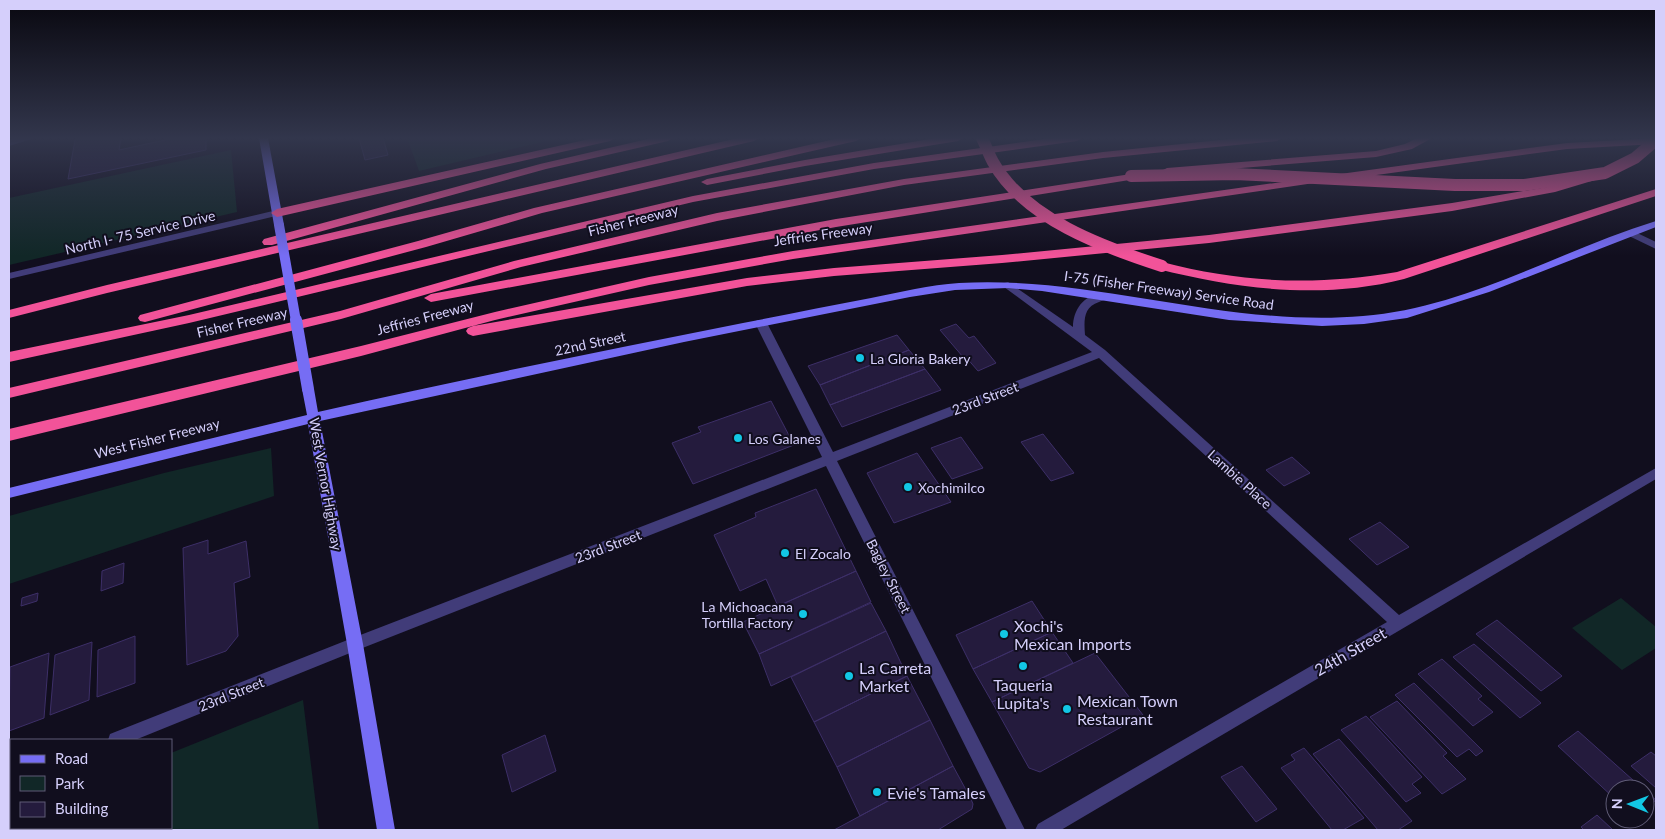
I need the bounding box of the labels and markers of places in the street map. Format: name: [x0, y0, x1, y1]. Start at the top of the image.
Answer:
place label: La Gloria Bakery: [870, 350, 971, 367]
marker: La Gloria Bakery: [854, 352, 866, 364]
place label: Los Galanes: [748, 430, 821, 447]
marker: Los Galanes: [732, 432, 744, 444]
place label: Xochimilco: [918, 479, 985, 496]
marker: Xochimilco: [902, 481, 914, 493]
place label: El Zocalo: [795, 545, 851, 562]
marker: El Zocalo: [779, 547, 791, 559]
place label: La Michoacana Tortilla Factory: [701, 598, 794, 631]
marker: La Michoacana Tortilla Factory: [797, 608, 809, 620]
place label: Xochi's Mexican Imports: [1014, 616, 1131, 653]
marker: Xochi's Mexican Imports: [998, 628, 1010, 640]
place label: La Carreta Market: [859, 658, 931, 695]
marker: Taqueria Lupita's: [1017, 660, 1029, 672]
marker: La Carreta Market: [843, 670, 855, 682]
place label: Taqueria Lupita's: [993, 675, 1053, 712]
place label: Mexican Town Restaurant: [1077, 691, 1178, 728]
marker: Mexican Town Restaurant: [1061, 703, 1073, 715]
place label: Evie's Tamales: [887, 783, 986, 802]
marker: Evie's Tamales: [871, 786, 883, 798]

